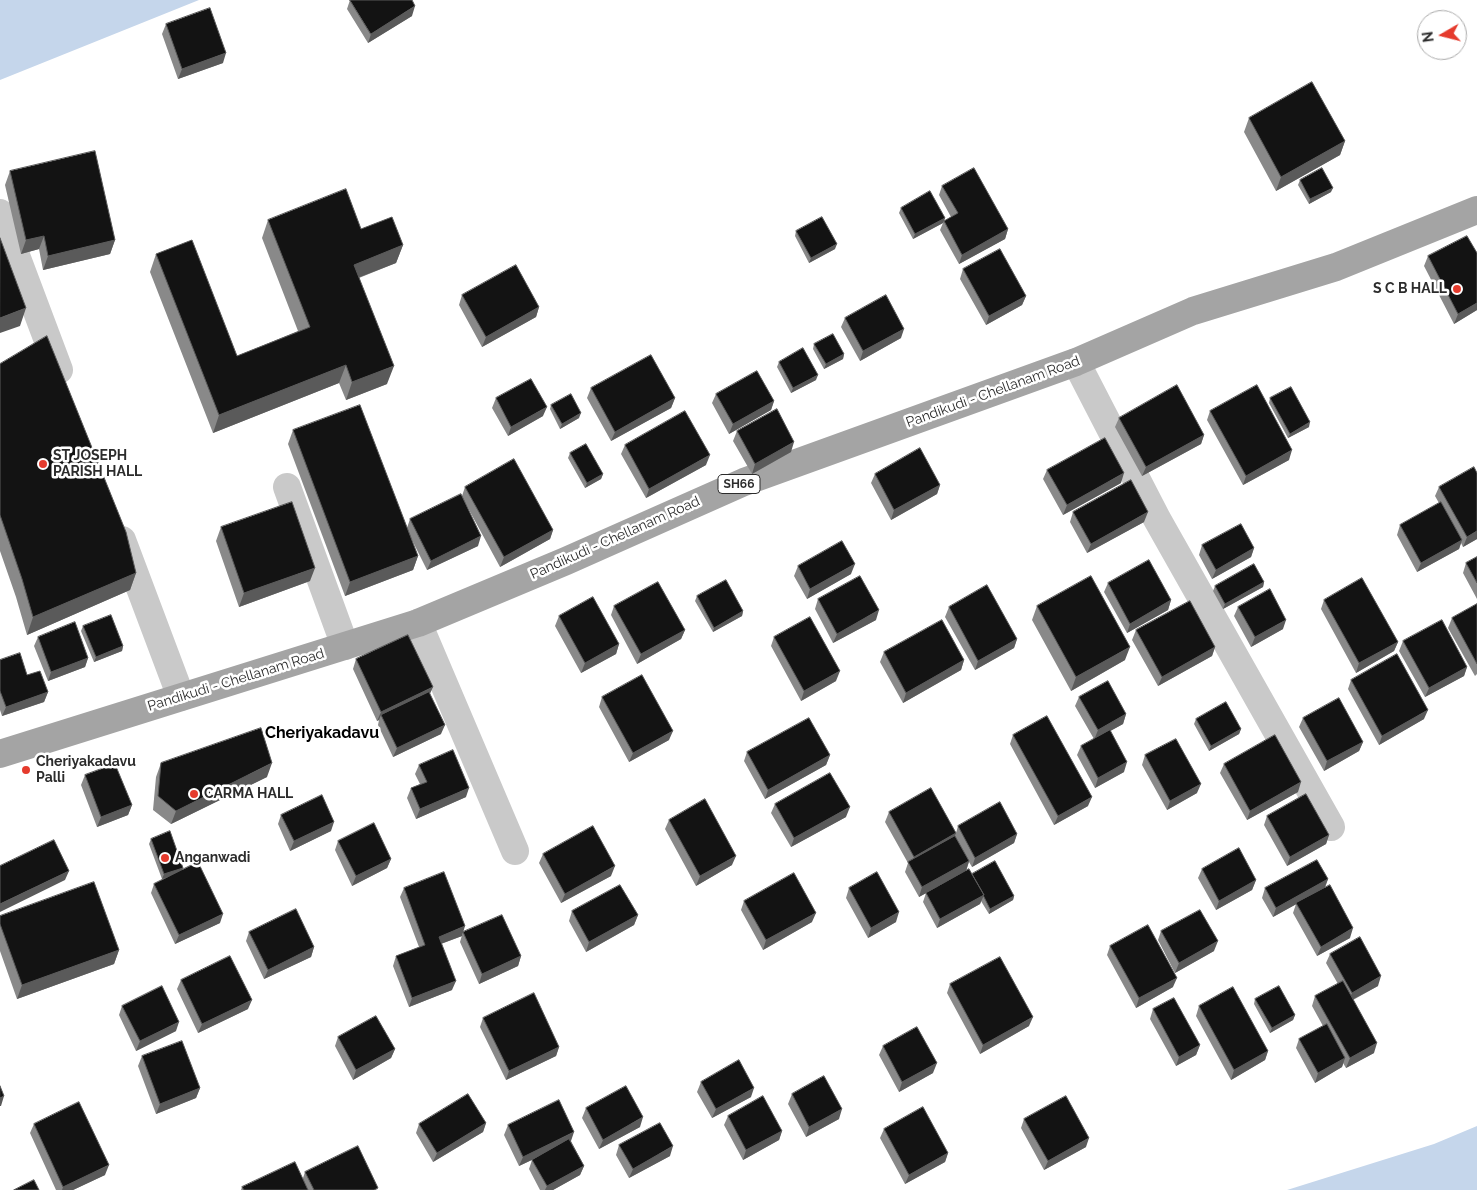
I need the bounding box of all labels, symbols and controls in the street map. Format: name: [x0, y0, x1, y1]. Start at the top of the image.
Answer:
north arrow: [1417, 10, 1467, 60]
text: N: [1419, 31, 1437, 43]
place label: S C B HALL: [1373, 281, 1447, 297]
marker: S C B HALL: [1451, 283, 1463, 295]
street label: Pandikudi - Chellanam Road: [904, 353, 1082, 431]
place label: ST JOSEPH PARISH HALL: [53, 448, 142, 481]
marker: ST JOSEPH PARISH HALL: [37, 458, 49, 470]
road number: SH66: [718, 474, 760, 494]
street label: Pandikudi - Chellanam Road: [528, 493, 702, 583]
street label: Pandikudi - Chellanam Road: [146, 645, 326, 715]
district label: Cheriyakadavu: [265, 723, 379, 743]
place label: Cheriyakadavu Palli: [36, 754, 136, 786]
marker: Cheriyakadavu Palli: [20, 764, 32, 776]
place label: CARMA HALL: [204, 786, 293, 802]
marker: CARMA HALL: [188, 788, 200, 800]
place label: Anganwadi: [175, 850, 250, 866]
marker: Anganwadi: [159, 852, 171, 864]

